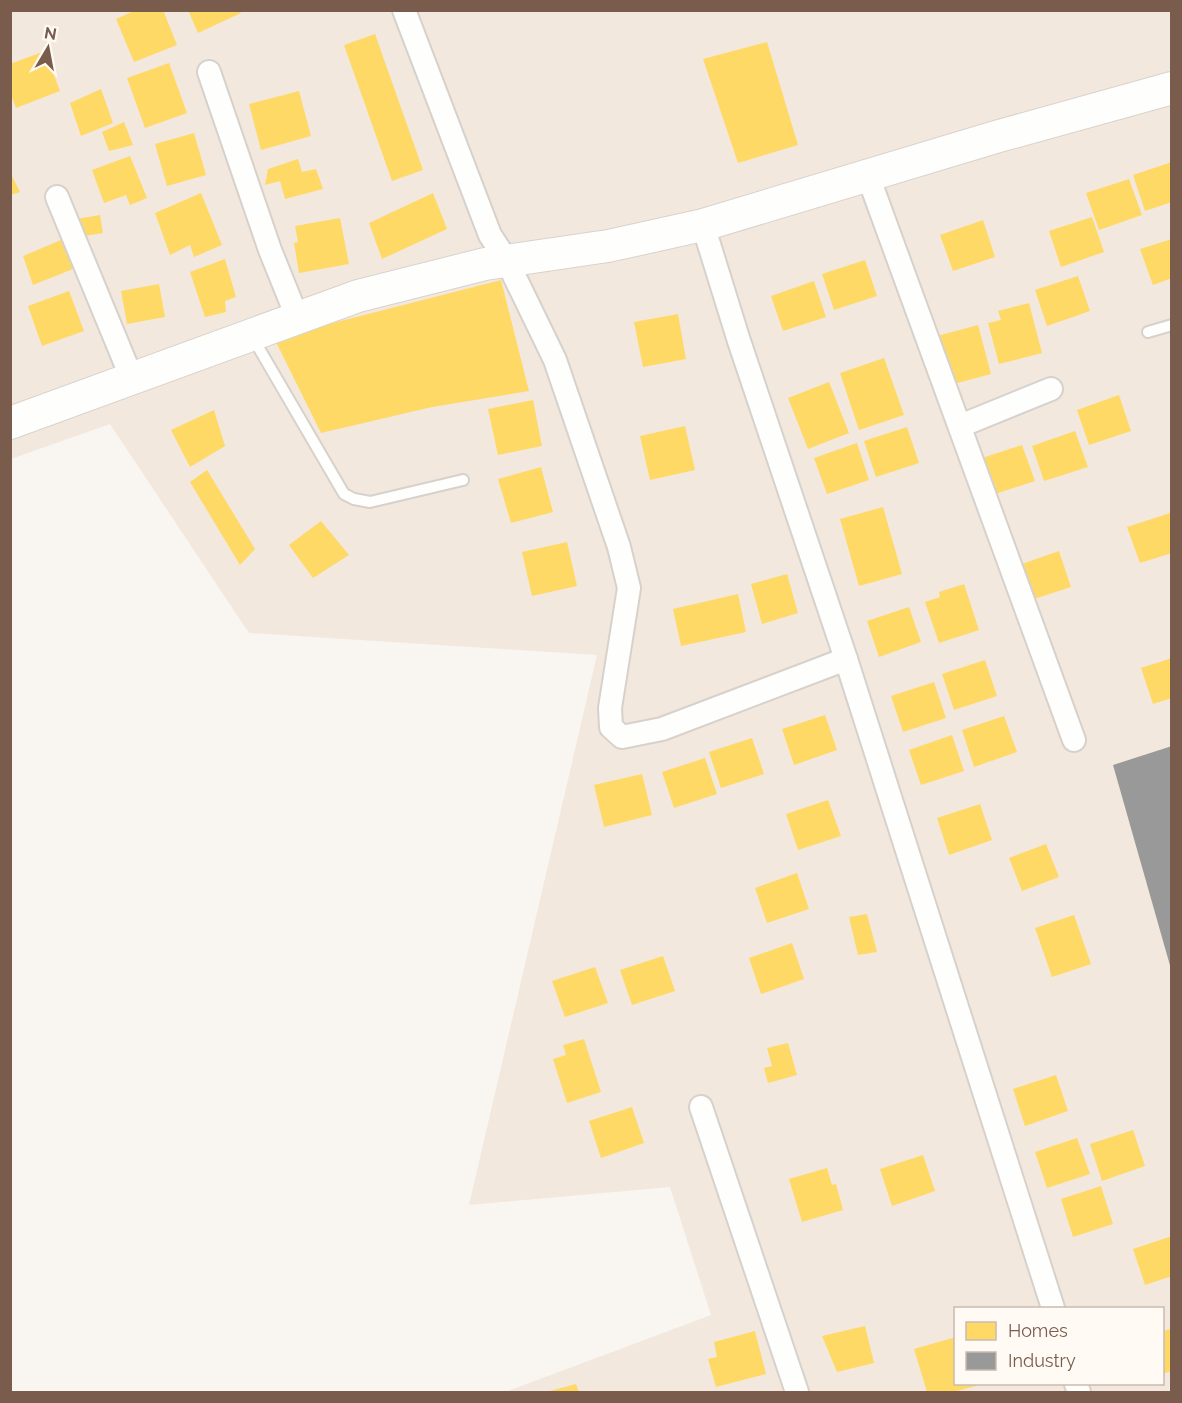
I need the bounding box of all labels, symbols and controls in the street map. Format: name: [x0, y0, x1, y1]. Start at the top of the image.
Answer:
north arrow: [18, 18, 78, 78]
text: N: [43, 23, 58, 44]
legend: [954, 1307, 1164, 1385]
text: Homes: [1008, 1320, 1068, 1341]
text: Industry: [1008, 1350, 1076, 1371]

